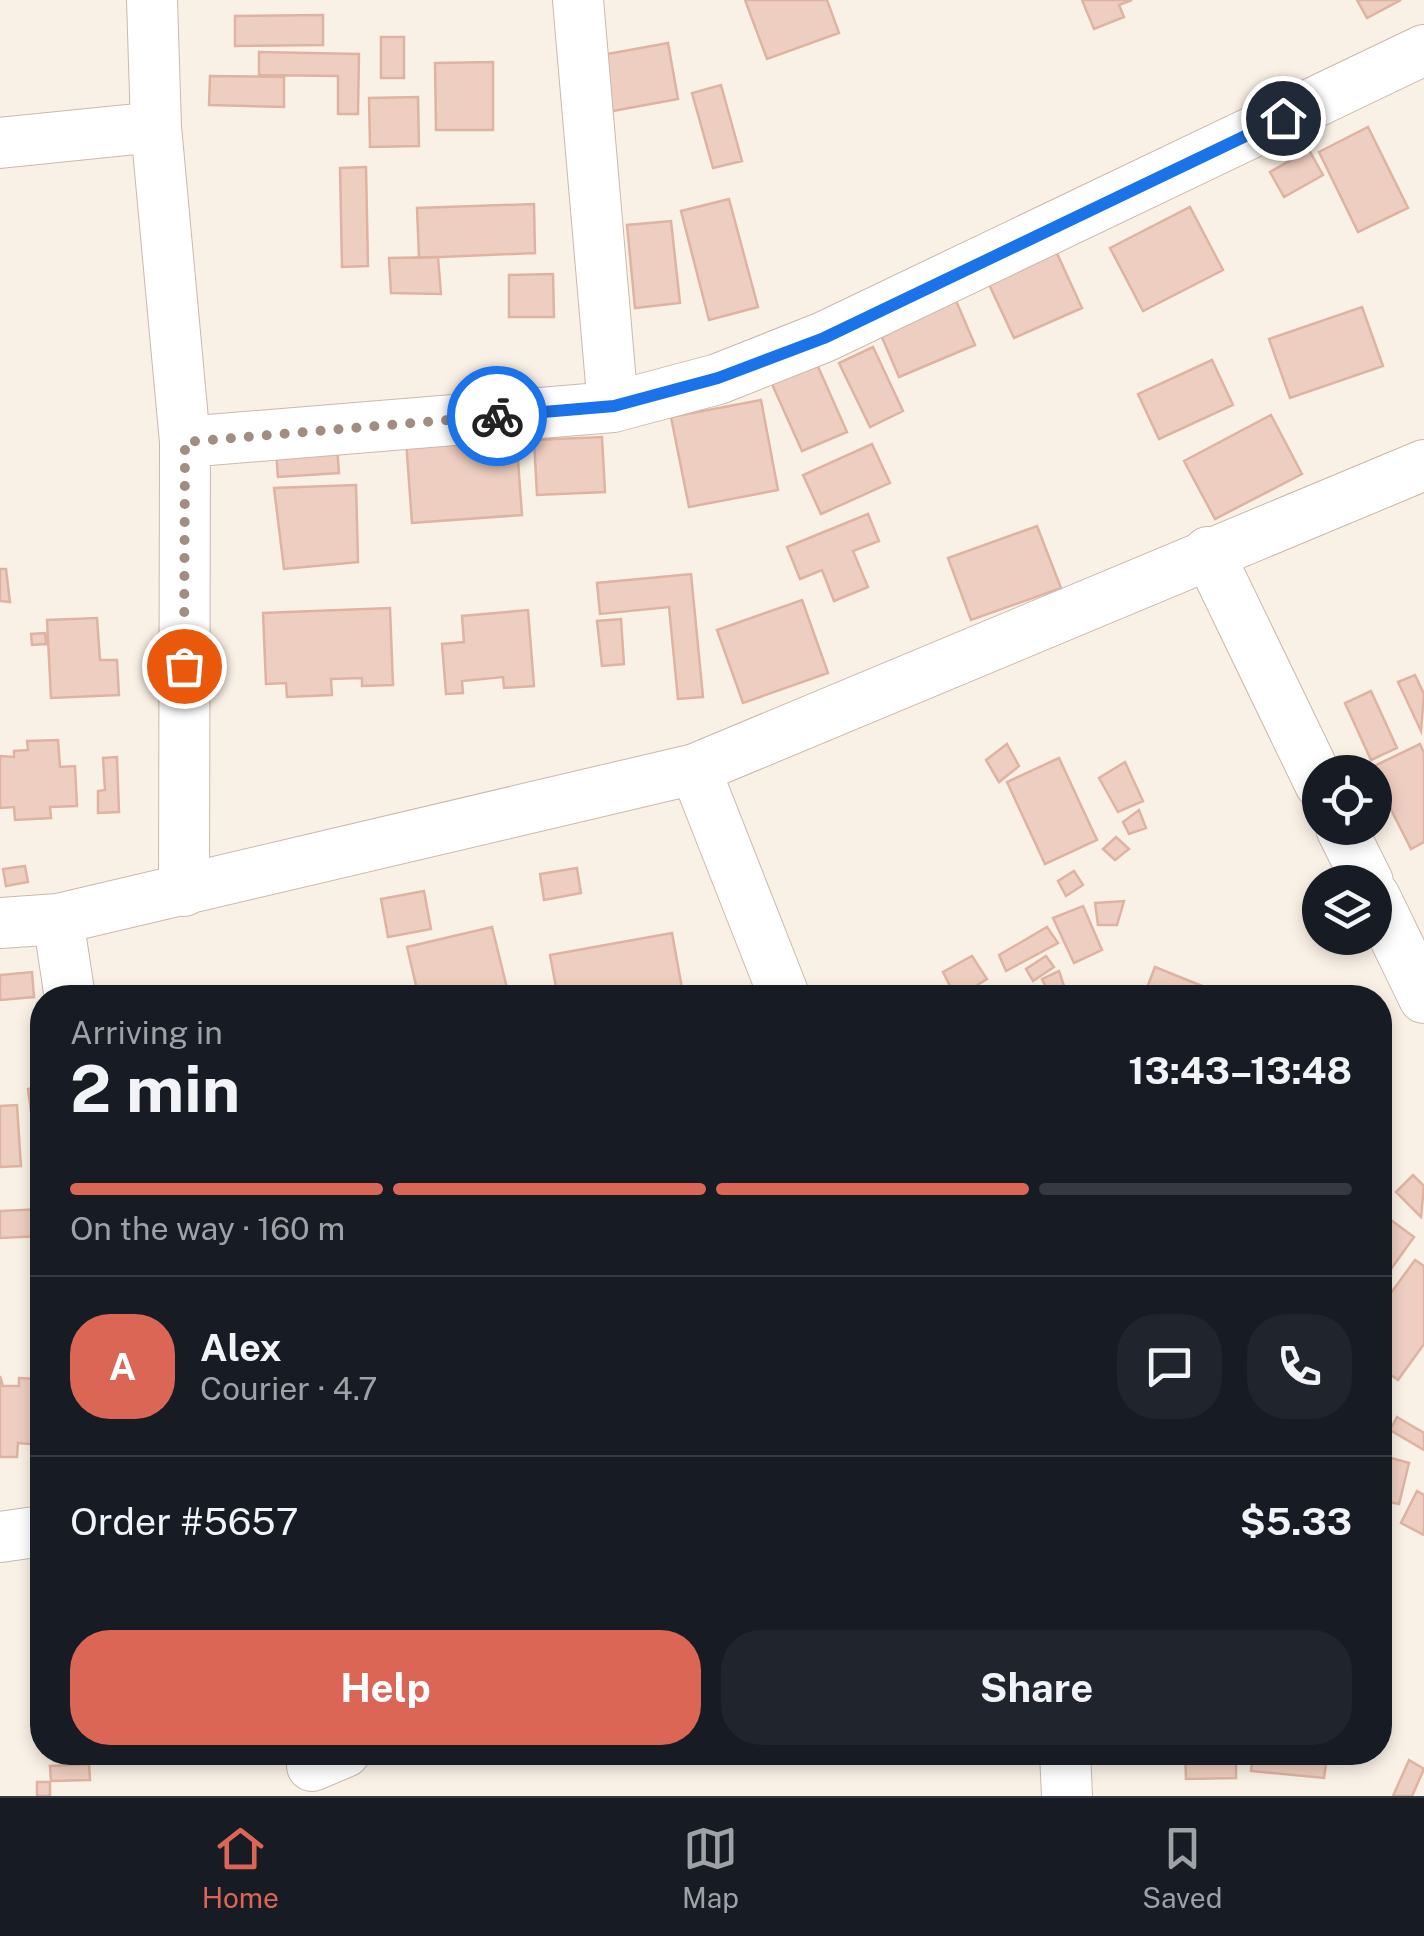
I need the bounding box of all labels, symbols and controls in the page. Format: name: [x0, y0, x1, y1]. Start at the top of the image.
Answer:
pin: [1241, 76, 1326, 161]
icon: home: [1256, 91, 1311, 146]
courier: [447, 366, 547, 466]
icon: bike: [470, 389, 525, 444]
pin: [142, 624, 227, 709]
icon: bag: [157, 639, 212, 694]
map controls: [1302, 755, 1392, 955]
button: locate: [1302, 755, 1392, 845]
button: layers: [1302, 865, 1392, 955]
text: Arriving in: [70, 1014, 223, 1051]
text: 13:43–13:48: [1128, 1048, 1352, 1093]
text: 2 min: [70, 1050, 240, 1127]
text: On the way · 160 m: [70, 1210, 345, 1247]
button: chat: [1117, 1314, 1222, 1419]
button: phone: [1247, 1314, 1352, 1419]
text: Alex: [200, 1325, 282, 1370]
text: A: [109, 1344, 136, 1389]
text: Courier · 4.7: [200, 1370, 377, 1407]
text: Order #5657: [70, 1499, 299, 1544]
text: $5.33: [1240, 1499, 1352, 1544]
button: Help: [70, 1630, 701, 1745]
button: Share: [721, 1630, 1352, 1745]
tab: Home: [202, 1821, 279, 1914]
tab: Map: [682, 1821, 739, 1914]
tab: Saved: [1142, 1821, 1222, 1914]

